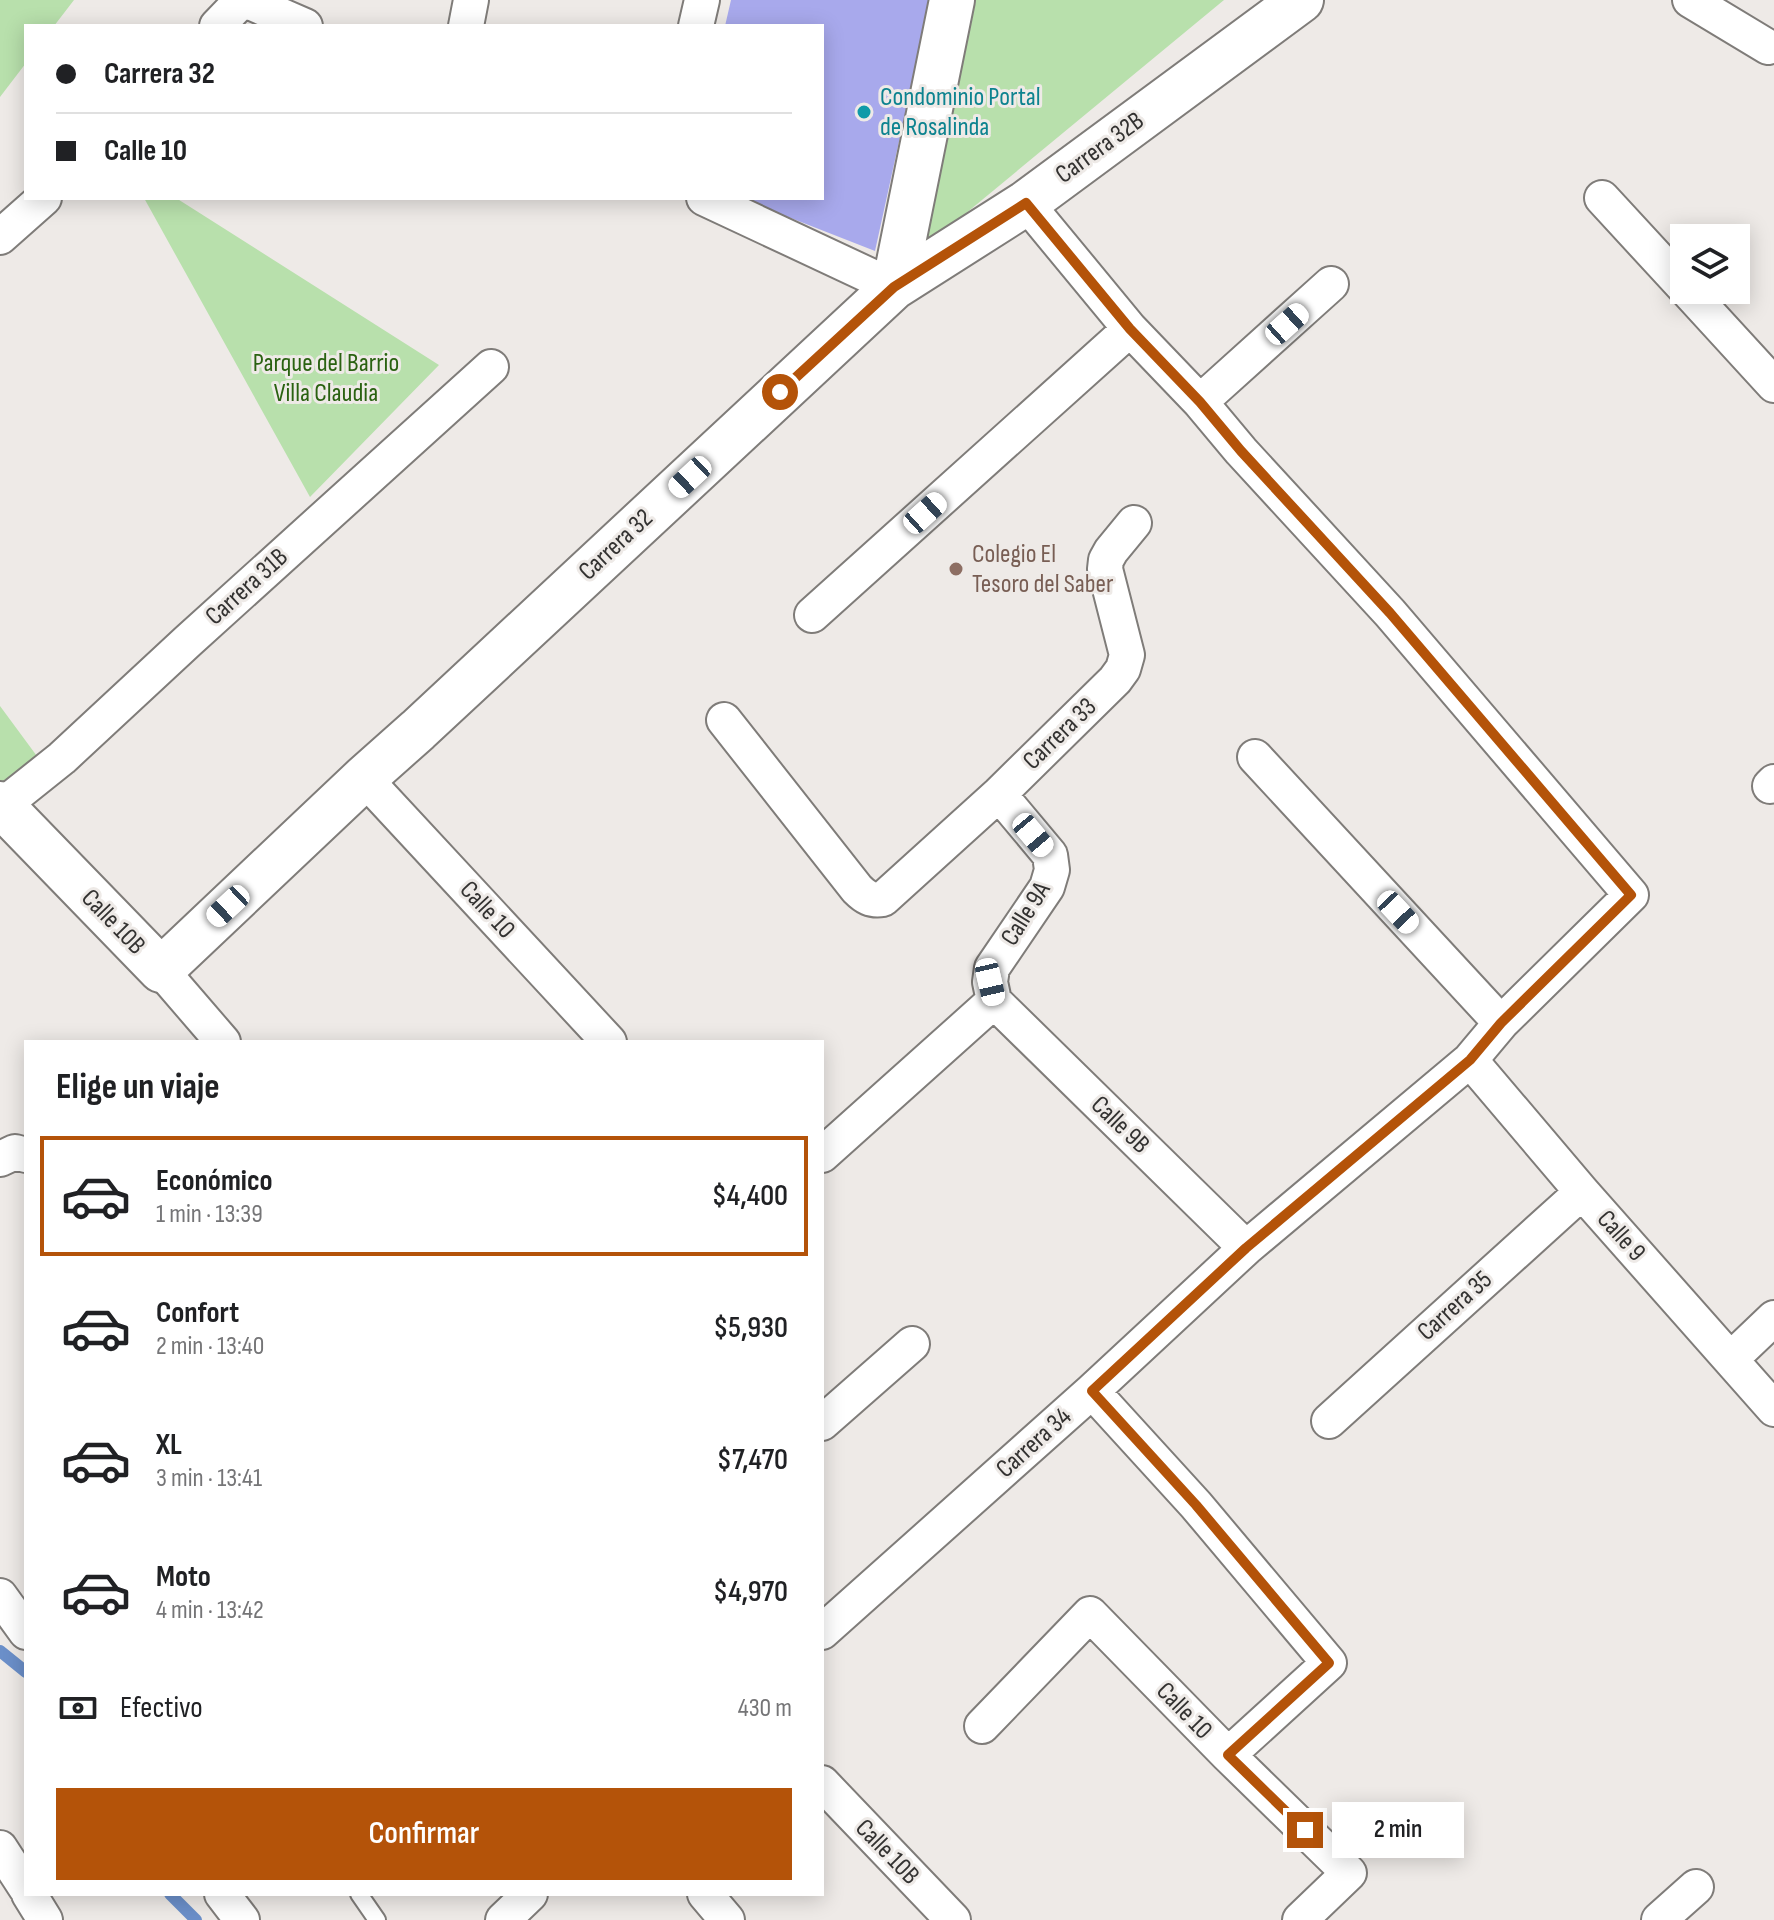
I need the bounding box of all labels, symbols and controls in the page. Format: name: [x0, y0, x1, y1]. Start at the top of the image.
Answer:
text: Carrera 32: [104, 56, 215, 92]
place label: Condominio Portal de Rosalinda: [880, 82, 1041, 143]
marker: Condominio Portal de Rosalinda: [855, 103, 873, 121]
street label: Carrera 32B: [1050, 106, 1150, 190]
text: Calle 10: [104, 133, 187, 169]
map controls: [1670, 224, 1750, 304]
button: layers: [1670, 224, 1750, 304]
car: [1261, 299, 1313, 349]
park label: Parque del Barrio Villa Claudia: [253, 348, 399, 409]
route start: [762, 374, 798, 410]
car: [664, 452, 716, 502]
car: [899, 488, 951, 538]
street label: Carrera 32: [573, 503, 659, 587]
place label: Colegio El Tesoro del Saber: [972, 539, 1114, 600]
street label: Carrera 31B: [199, 542, 295, 632]
marker: Colegio El Tesoro del Saber: [947, 560, 965, 578]
street label: Carrera 33: [1017, 692, 1103, 776]
car: [1008, 809, 1058, 861]
street label: Calle 10: [453, 875, 521, 945]
street label: Calle 9A: [995, 876, 1058, 952]
car: [202, 881, 254, 931]
street label: Calle 10B: [75, 883, 151, 961]
car: [1373, 886, 1423, 938]
car: [973, 956, 1007, 1008]
text: Elige un viaje: [56, 1066, 220, 1109]
street label: Calle 9B: [1084, 1090, 1156, 1160]
icon: car: [60, 1160, 132, 1232]
text: Económico: [156, 1163, 273, 1199]
text: $4,400: [712, 1178, 788, 1214]
text: 1 min · 13:39: [156, 1199, 263, 1230]
street label: Calle 9: [1590, 1204, 1652, 1268]
street label: Carrera 35: [1411, 1264, 1499, 1348]
icon: car: [60, 1292, 132, 1364]
text: Confort: [156, 1295, 239, 1331]
text: $5,930: [713, 1310, 788, 1346]
text: 2 min · 13:40: [156, 1331, 264, 1362]
street label: Carrera 34: [990, 1401, 1078, 1485]
icon: car: [60, 1424, 132, 1496]
text: XL: [156, 1427, 182, 1463]
text: $7,470: [717, 1442, 788, 1478]
text: 3 min · 13:41: [156, 1463, 262, 1494]
icon: car: [60, 1556, 132, 1628]
text: Moto: [156, 1559, 211, 1595]
text: $4,970: [713, 1574, 788, 1610]
text: 4 min · 13:42: [156, 1595, 264, 1626]
street label: Calle 10: [1150, 1676, 1218, 1746]
icon: cash: [56, 1686, 100, 1730]
text: Efectivo: [120, 1690, 203, 1726]
text: 430 m: [738, 1693, 792, 1724]
button: Confirmar: [56, 1788, 792, 1880]
callout: 2 min: [1333, 1802, 1465, 1858]
route end: [1287, 1812, 1323, 1848]
street label: Calle 10B: [849, 1813, 925, 1891]
text: 2 min: [1374, 1814, 1422, 1845]

